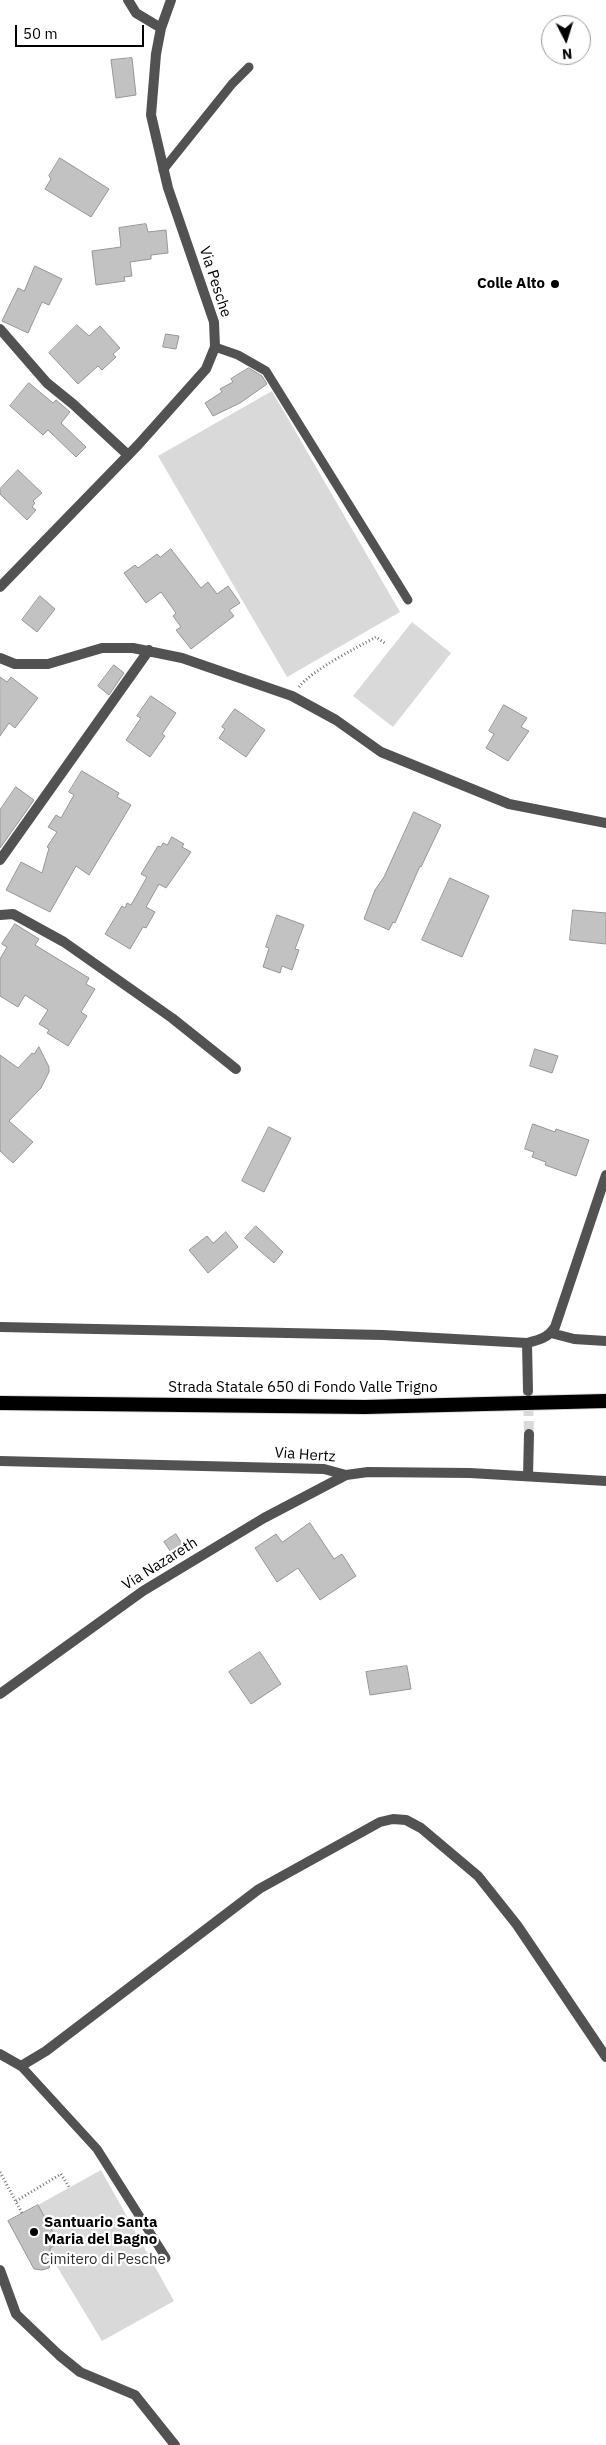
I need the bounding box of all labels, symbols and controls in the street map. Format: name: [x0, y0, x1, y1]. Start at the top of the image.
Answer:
scale bar: [18, 15, 146, 47]
north arrow: [541, 15, 591, 65]
text: 50 m: [23, 24, 58, 43]
text: N: [561, 45, 573, 63]
street label: Via Pesche: [195, 244, 235, 320]
place label: Colle Alto: [477, 275, 545, 293]
marker: Colle Alto: [549, 278, 561, 290]
street label: Strada Statale 650 di Fondo Valle Trigno: [168, 1379, 438, 1397]
street label: Via Hertz: [274, 1444, 336, 1466]
street label: Via Nazareth: [119, 1534, 201, 1594]
place label: Santuario Santa Maria del Bagno: [44, 2214, 158, 2249]
marker: Santuario Santa Maria del Bagno: [28, 2226, 40, 2238]
park label: Cimitero di Pesche: [40, 2251, 166, 2269]

